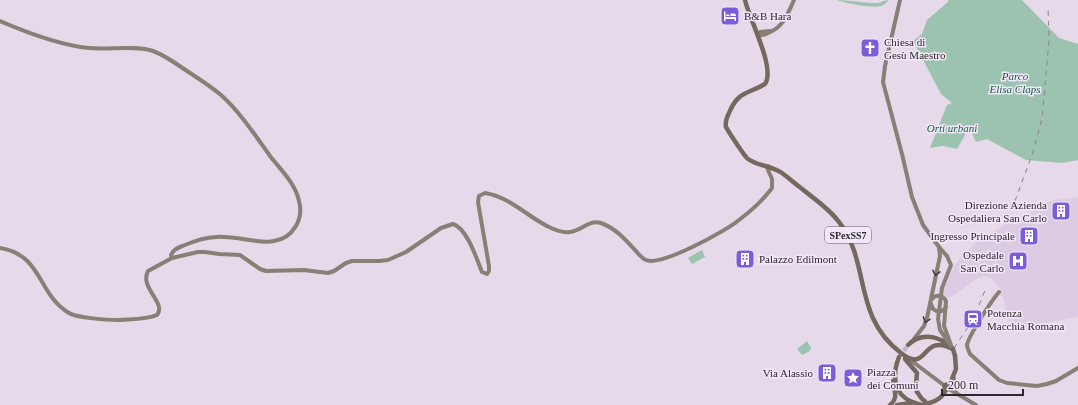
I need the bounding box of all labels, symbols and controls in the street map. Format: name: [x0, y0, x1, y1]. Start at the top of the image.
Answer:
hotel icon: B&B Hara: [719, 5, 741, 27]
place label: B&B Hara: [744, 10, 791, 22]
place label: Chiesa di Gesù Maestro: [884, 36, 946, 61]
church icon: Chiesa di Gesù Maestro: [859, 37, 881, 59]
park label: Parco Elisa Claps: [988, 70, 1041, 95]
park label: Orti urbani: [927, 122, 977, 134]
place label: Direzione Azienda Ospedaliera San Carlo: [948, 199, 1047, 224]
building icon: Direzione Azienda Ospedaliera San Carlo: [1050, 200, 1072, 222]
building icon: Ingresso Principale: [1018, 225, 1040, 247]
road number: SPexSS7: [825, 227, 871, 243]
place label: Ingresso Principale: [930, 230, 1015, 242]
building icon: Palazzo Edilmont: [734, 248, 756, 270]
place label: Ospedale San Carlo: [960, 249, 1004, 274]
hospital icon: Ospedale San Carlo: [1007, 250, 1029, 272]
place label: Palazzo Edilmont: [759, 253, 837, 265]
one-way arrow: [933, 270, 941, 276]
place label: Potenza Macchia Romana: [987, 307, 1064, 332]
station icon: Potenza Macchia Romana: [962, 308, 984, 330]
one-way arrow: [922, 317, 930, 324]
building icon: Via Alassio: [816, 362, 838, 384]
place label: Piazza dei Comuni: [867, 366, 919, 391]
place label: Via Alassio: [763, 367, 813, 379]
place icon: Piazza dei Comuni: [842, 367, 864, 389]
scale bar: [942, 371, 1023, 397]
text: 200 m: [948, 378, 979, 392]

